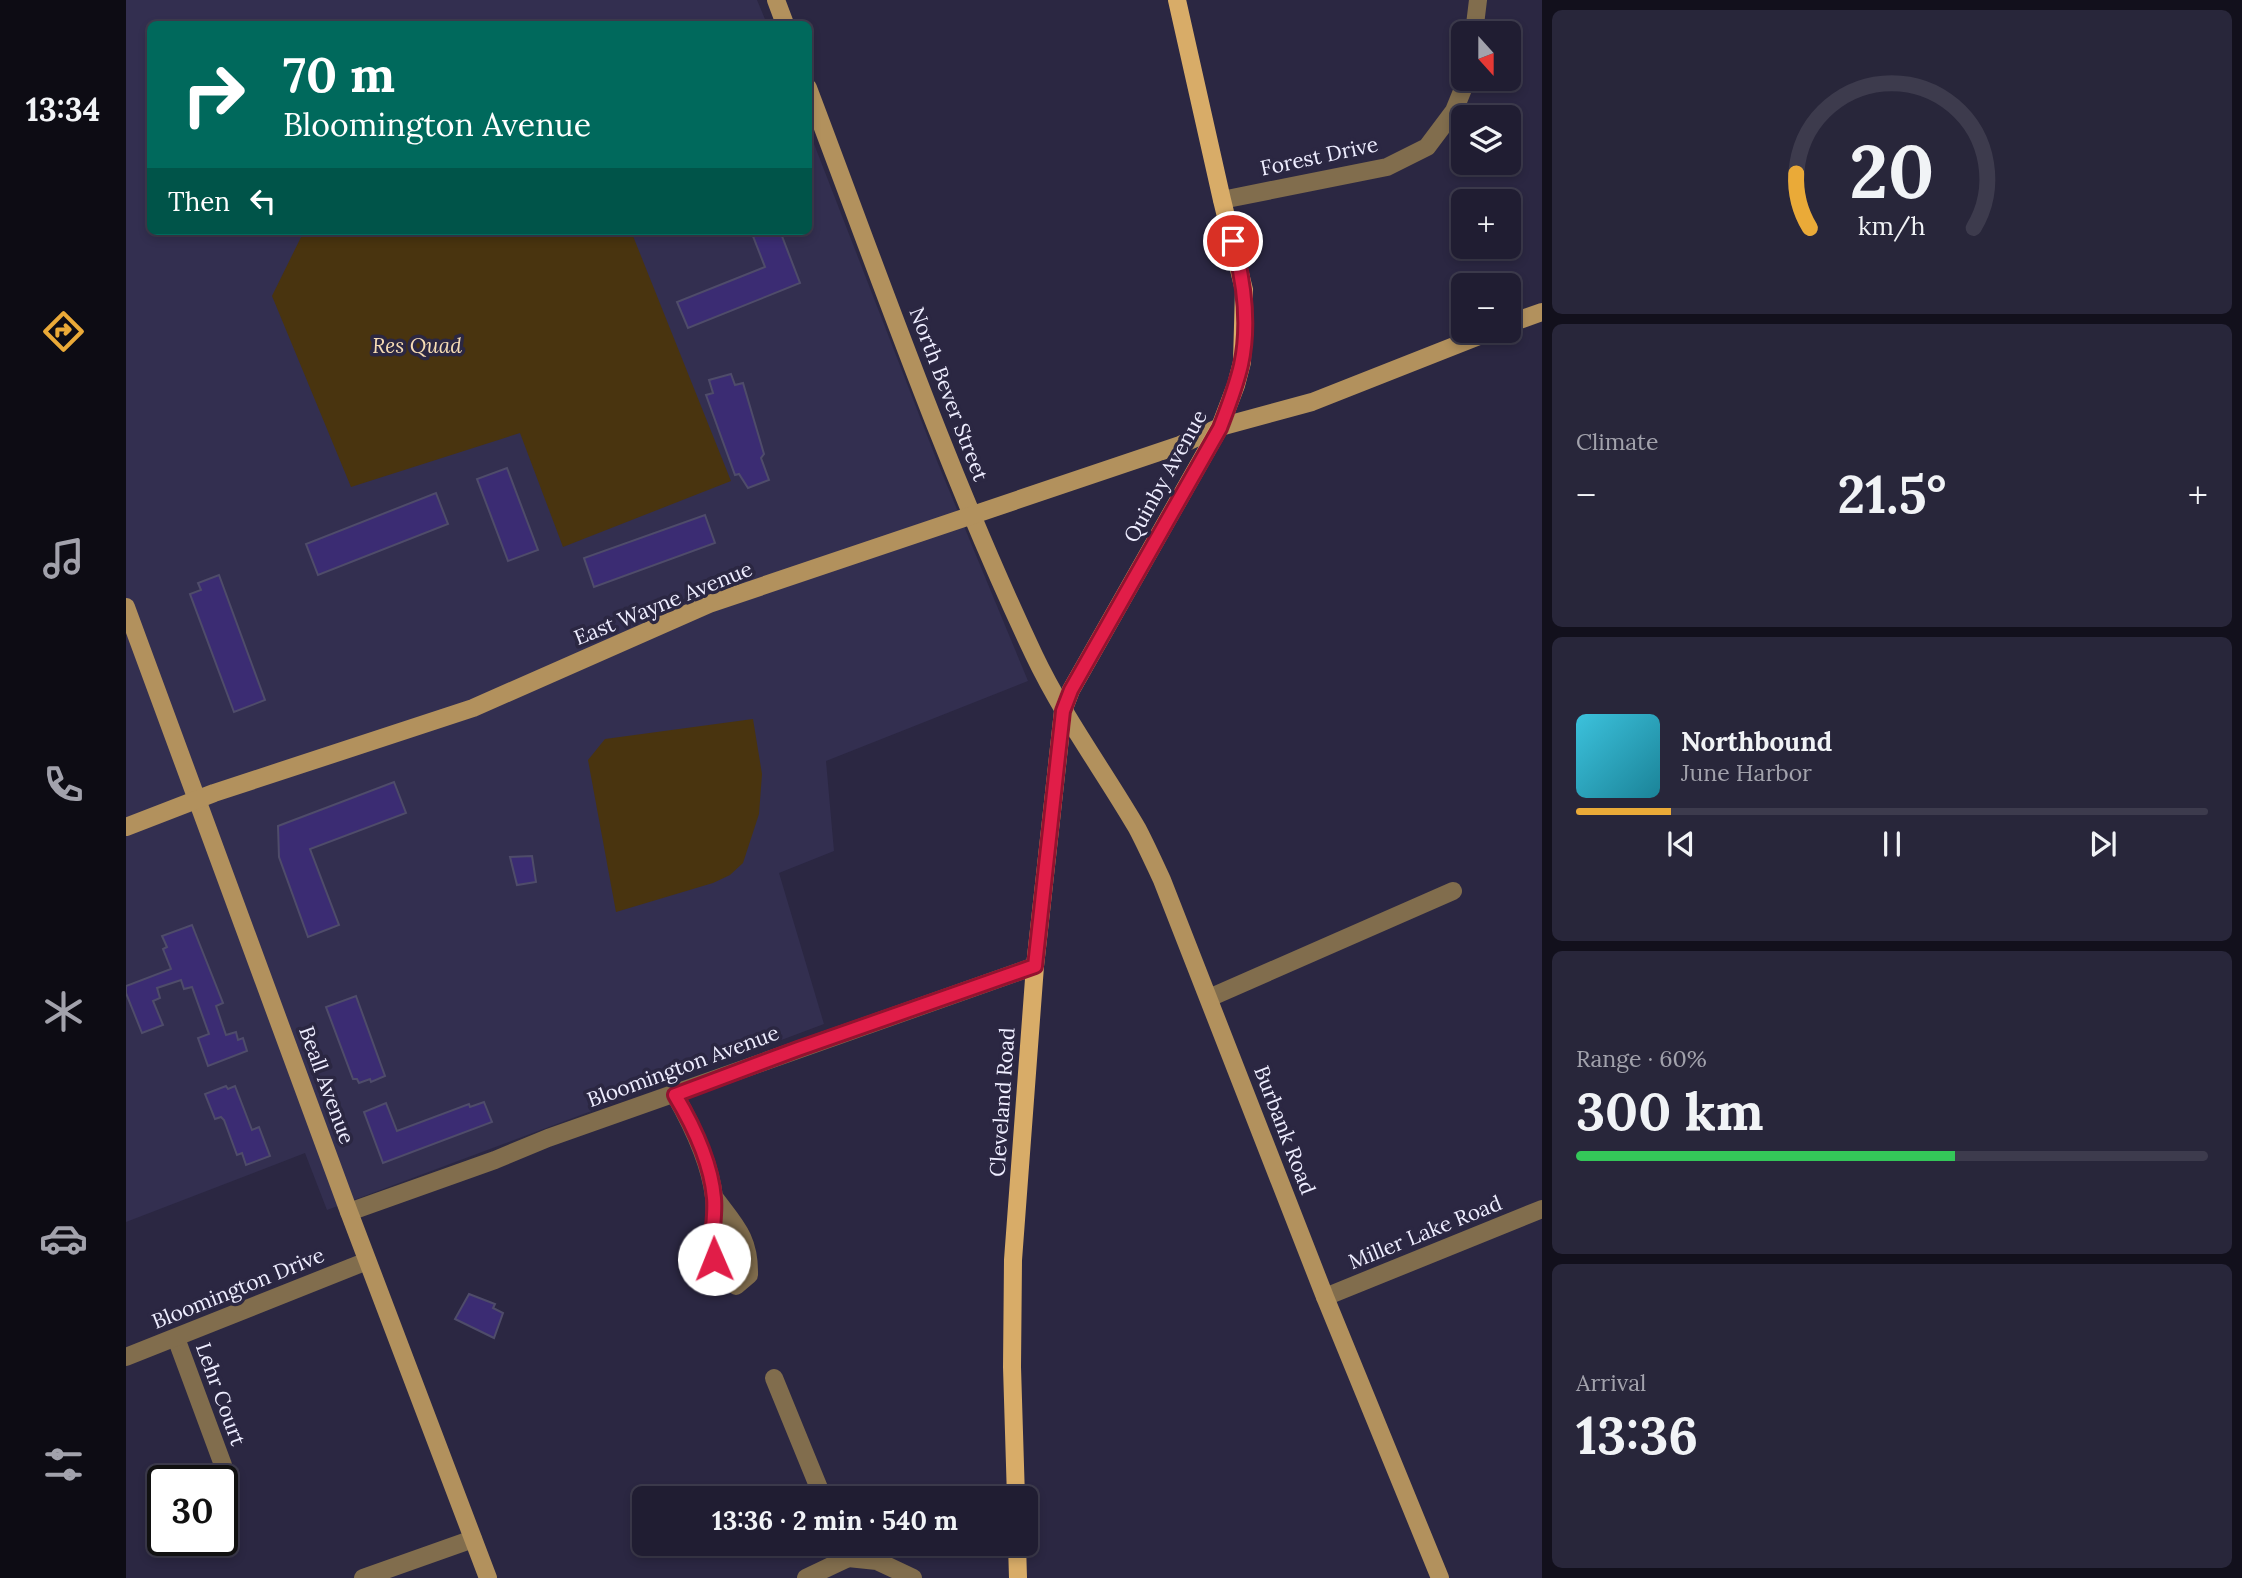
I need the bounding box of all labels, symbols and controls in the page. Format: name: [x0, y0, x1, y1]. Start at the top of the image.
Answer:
north arrow: [1451, 21, 1521, 91]
map controls: [1451, 21, 1521, 343]
text: 70 m: [283, 43, 395, 105]
icon: right: [168, 49, 259, 140]
text: 13:34: [26, 89, 100, 130]
text: Bloomington Avenue: [283, 104, 591, 145]
button: layers: [1451, 105, 1521, 175]
text: 20: [1849, 125, 1935, 218]
street label: Forest Drive: [1258, 130, 1380, 182]
icon: left: [244, 182, 282, 220]
text: Then: [168, 185, 230, 218]
button: +: [1451, 189, 1521, 259]
text: km/h: [1858, 210, 1926, 242]
pin: [1203, 211, 1263, 271]
icon: arrive: [1214, 222, 1252, 260]
button: −: [1451, 273, 1521, 343]
street label: North Bever Street: [903, 303, 995, 486]
icon: directions: [39, 307, 88, 356]
park label: Res Quad: [372, 332, 462, 359]
street label: Quinby Avenue: [1117, 405, 1213, 547]
text: Climate: [1576, 427, 1658, 456]
text: 21.5°: [1838, 461, 1946, 527]
text: −: [1576, 471, 1596, 519]
text: +: [2188, 471, 2208, 519]
icon: music: [39, 534, 88, 583]
street label: East Wayne Avenue: [570, 555, 756, 651]
text: Northbound: [1681, 725, 1832, 758]
text: June Harbor: [1681, 758, 1812, 787]
icon: phone: [39, 760, 88, 809]
icon: previous: [1662, 825, 1700, 863]
icon: pause: [1873, 825, 1911, 863]
icon: next: [2084, 825, 2122, 863]
icon: climate: [39, 987, 88, 1036]
street label: Bloomington Avenue: [583, 1019, 783, 1113]
street label: Beall Avenue: [293, 1022, 361, 1148]
street label: Cleveland Road: [983, 1026, 1021, 1178]
text: Range · 60%: [1576, 1044, 1707, 1073]
street label: Burbank Road: [1248, 1062, 1322, 1198]
text: 300 km: [1576, 1078, 1764, 1144]
street label: Miller Lake Road: [1344, 1189, 1506, 1275]
icon: car: [39, 1214, 88, 1263]
position arrow: [677, 1222, 751, 1296]
street label: Bloomington Drive: [148, 1241, 328, 1335]
street label: Lehr Court: [190, 1339, 252, 1450]
text: Arrival: [1576, 1368, 1646, 1397]
text: 13:36: [1576, 1402, 1698, 1468]
icon: filters: [39, 1440, 88, 1489]
speed limit sign: 30: [147, 1465, 238, 1556]
text: 13:36 · 2 min · 540 m: [712, 1504, 958, 1537]

